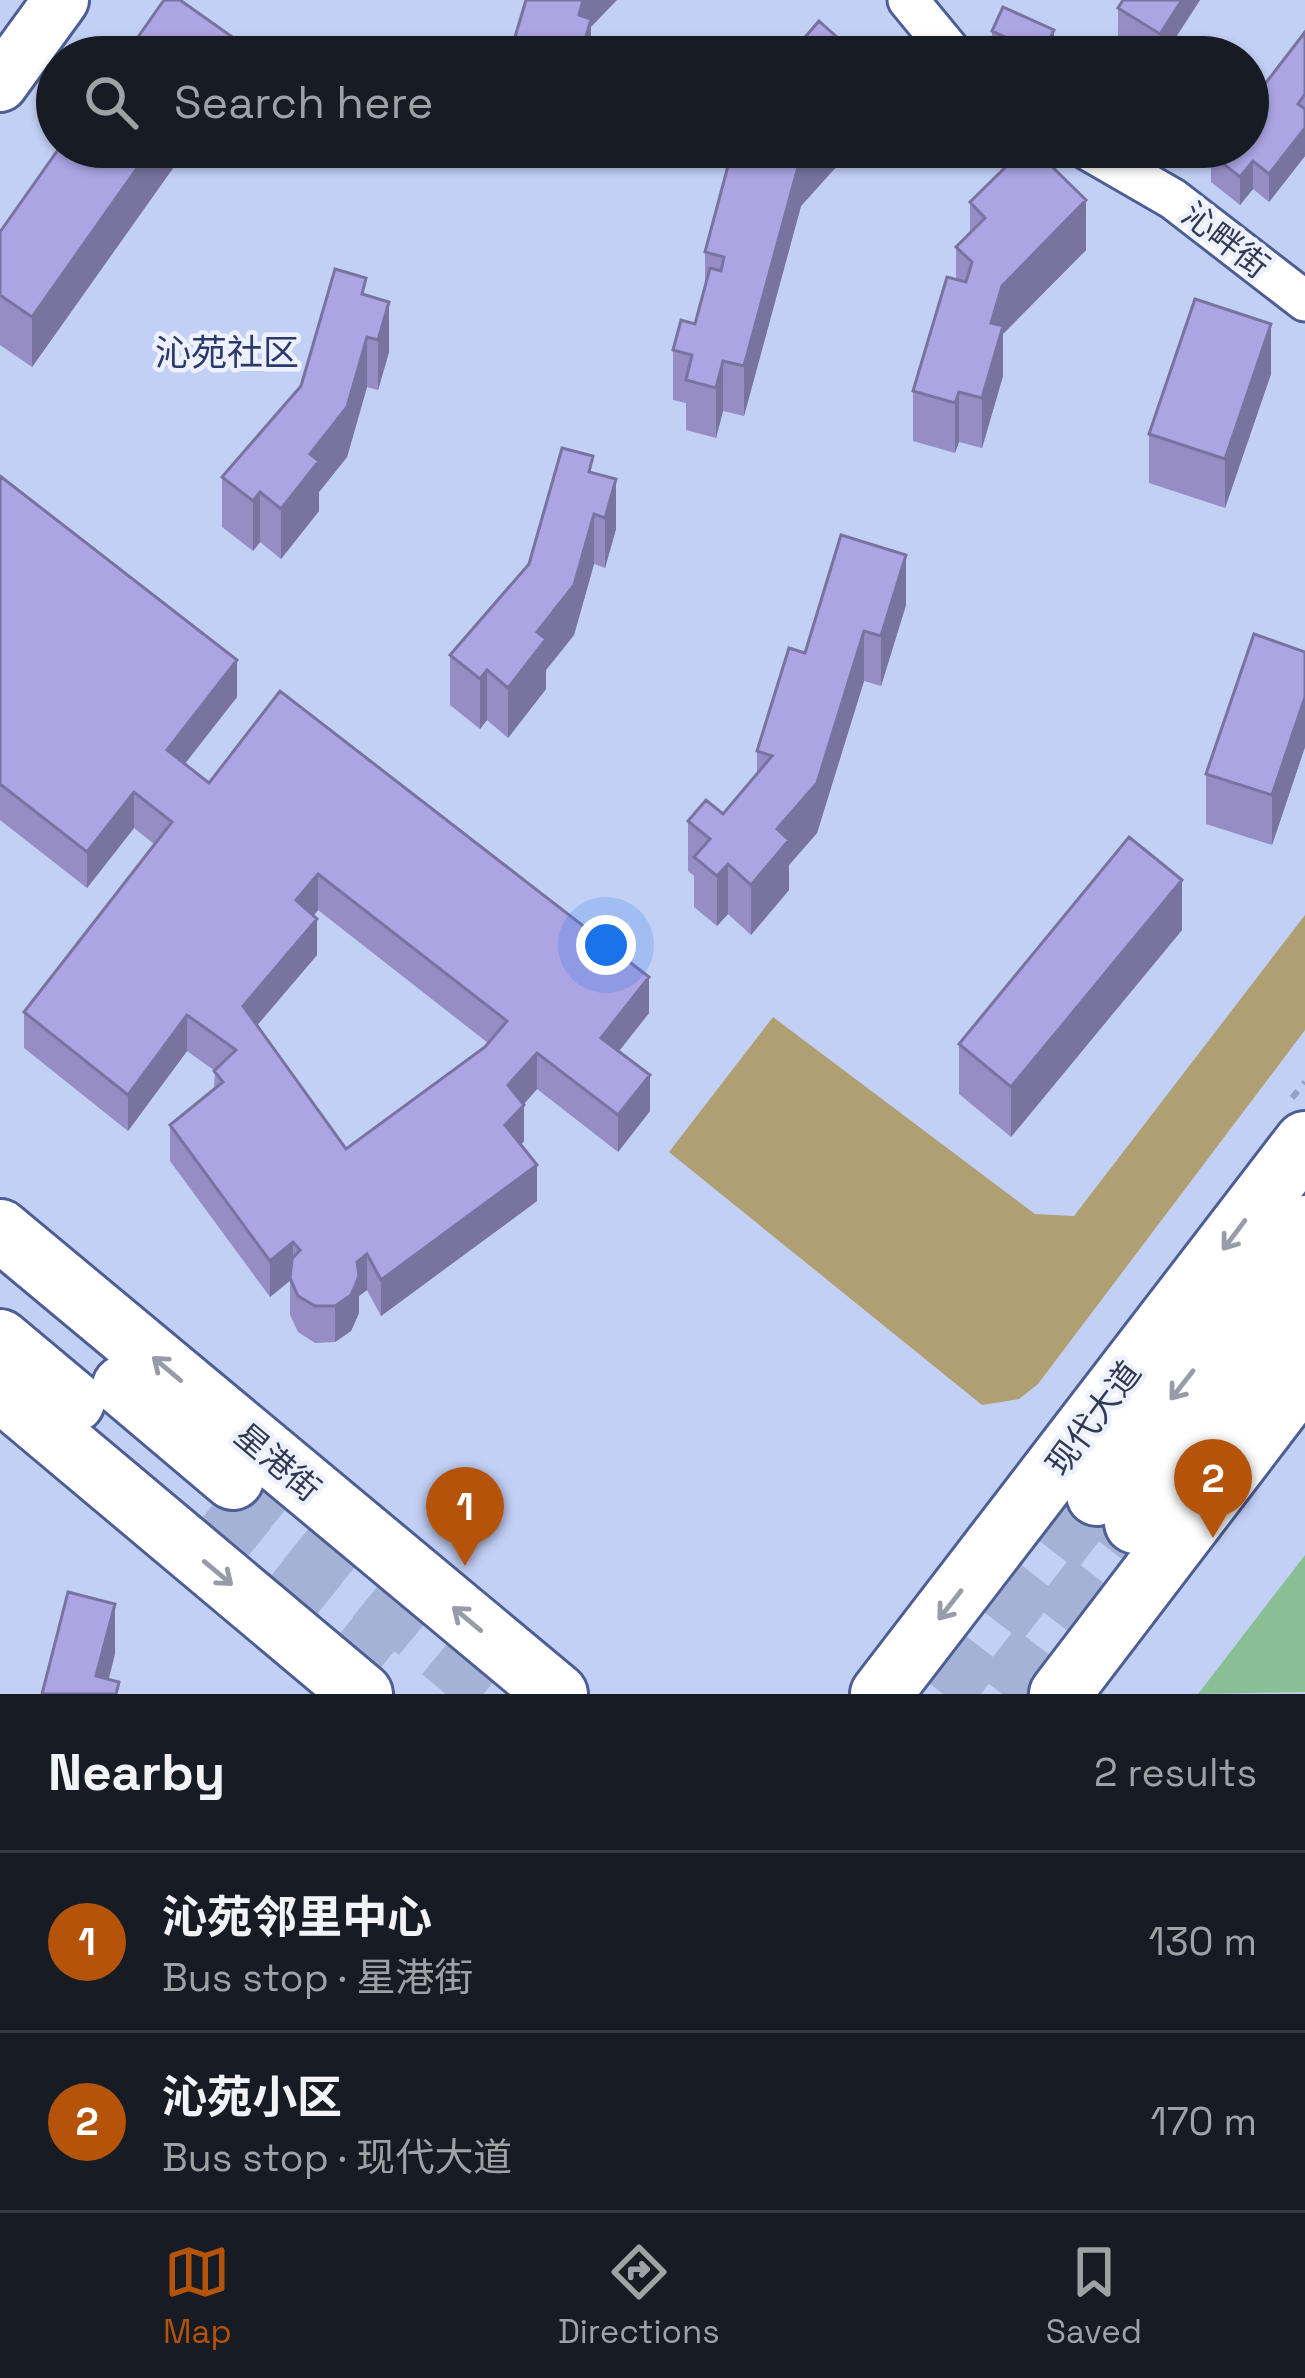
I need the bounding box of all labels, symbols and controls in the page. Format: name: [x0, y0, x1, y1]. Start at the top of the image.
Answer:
search box: [36, 36, 1269, 168]
icon: search: [78, 69, 144, 135]
text: Search here: [174, 74, 433, 131]
street label: 沁畔街: [1173, 194, 1277, 288]
district label: 沁苑社区: [155, 330, 299, 376]
your location: [576, 915, 636, 975]
one-way arrow: [1222, 1218, 1247, 1251]
street label: 现代大道: [1037, 1353, 1150, 1484]
one-way arrow: [152, 1357, 184, 1383]
one-way arrow: [1169, 1369, 1196, 1401]
street label: 星港街: [226, 1415, 329, 1511]
pin: 2: [1174, 1439, 1252, 1538]
pin: 1: [426, 1467, 504, 1566]
one-way arrow: [202, 1559, 233, 1587]
one-way arrow: [937, 1588, 964, 1620]
one-way arrow: [452, 1606, 483, 1633]
text: Nearby: [48, 1740, 225, 1805]
text: 2 results: [1094, 1748, 1257, 1797]
text: 沁苑邻里中心: [162, 1889, 432, 1946]
text: 1: [78, 1917, 96, 1966]
text: 130 m: [1149, 1917, 1257, 1966]
text: Bus stop · 星港街: [162, 1953, 473, 2002]
text: 沁苑小区: [162, 2069, 342, 2126]
text: 2: [75, 2097, 99, 2146]
text: 170 m: [1150, 2097, 1257, 2146]
text: Bus stop · 现代大道: [162, 2133, 512, 2182]
tab: Map: [163, 2239, 232, 2353]
tab: Directions: [558, 2239, 720, 2353]
tab: Saved: [1046, 2239, 1142, 2353]

